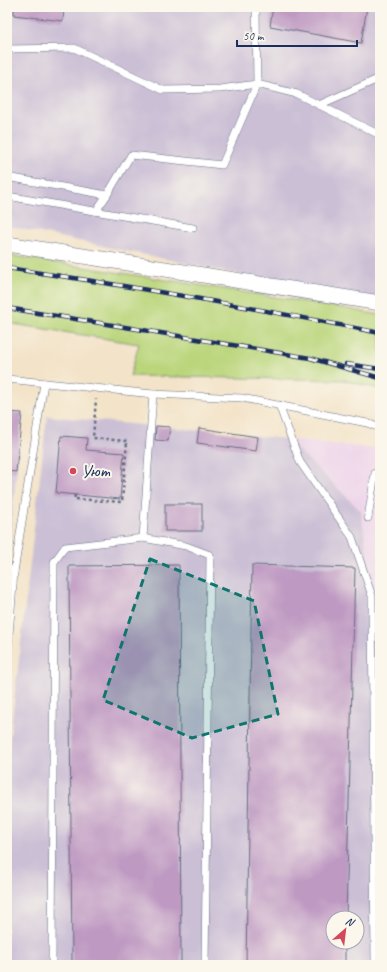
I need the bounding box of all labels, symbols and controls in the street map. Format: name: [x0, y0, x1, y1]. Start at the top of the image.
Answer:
scale bar: [237, 22, 357, 48]
text: 50 m: [243, 28, 265, 44]
place label: Уют: [81, 459, 110, 483]
marker: Уют: [68, 466, 78, 476]
north arrow: [325, 910, 365, 950]
text: N: [343, 913, 358, 930]

